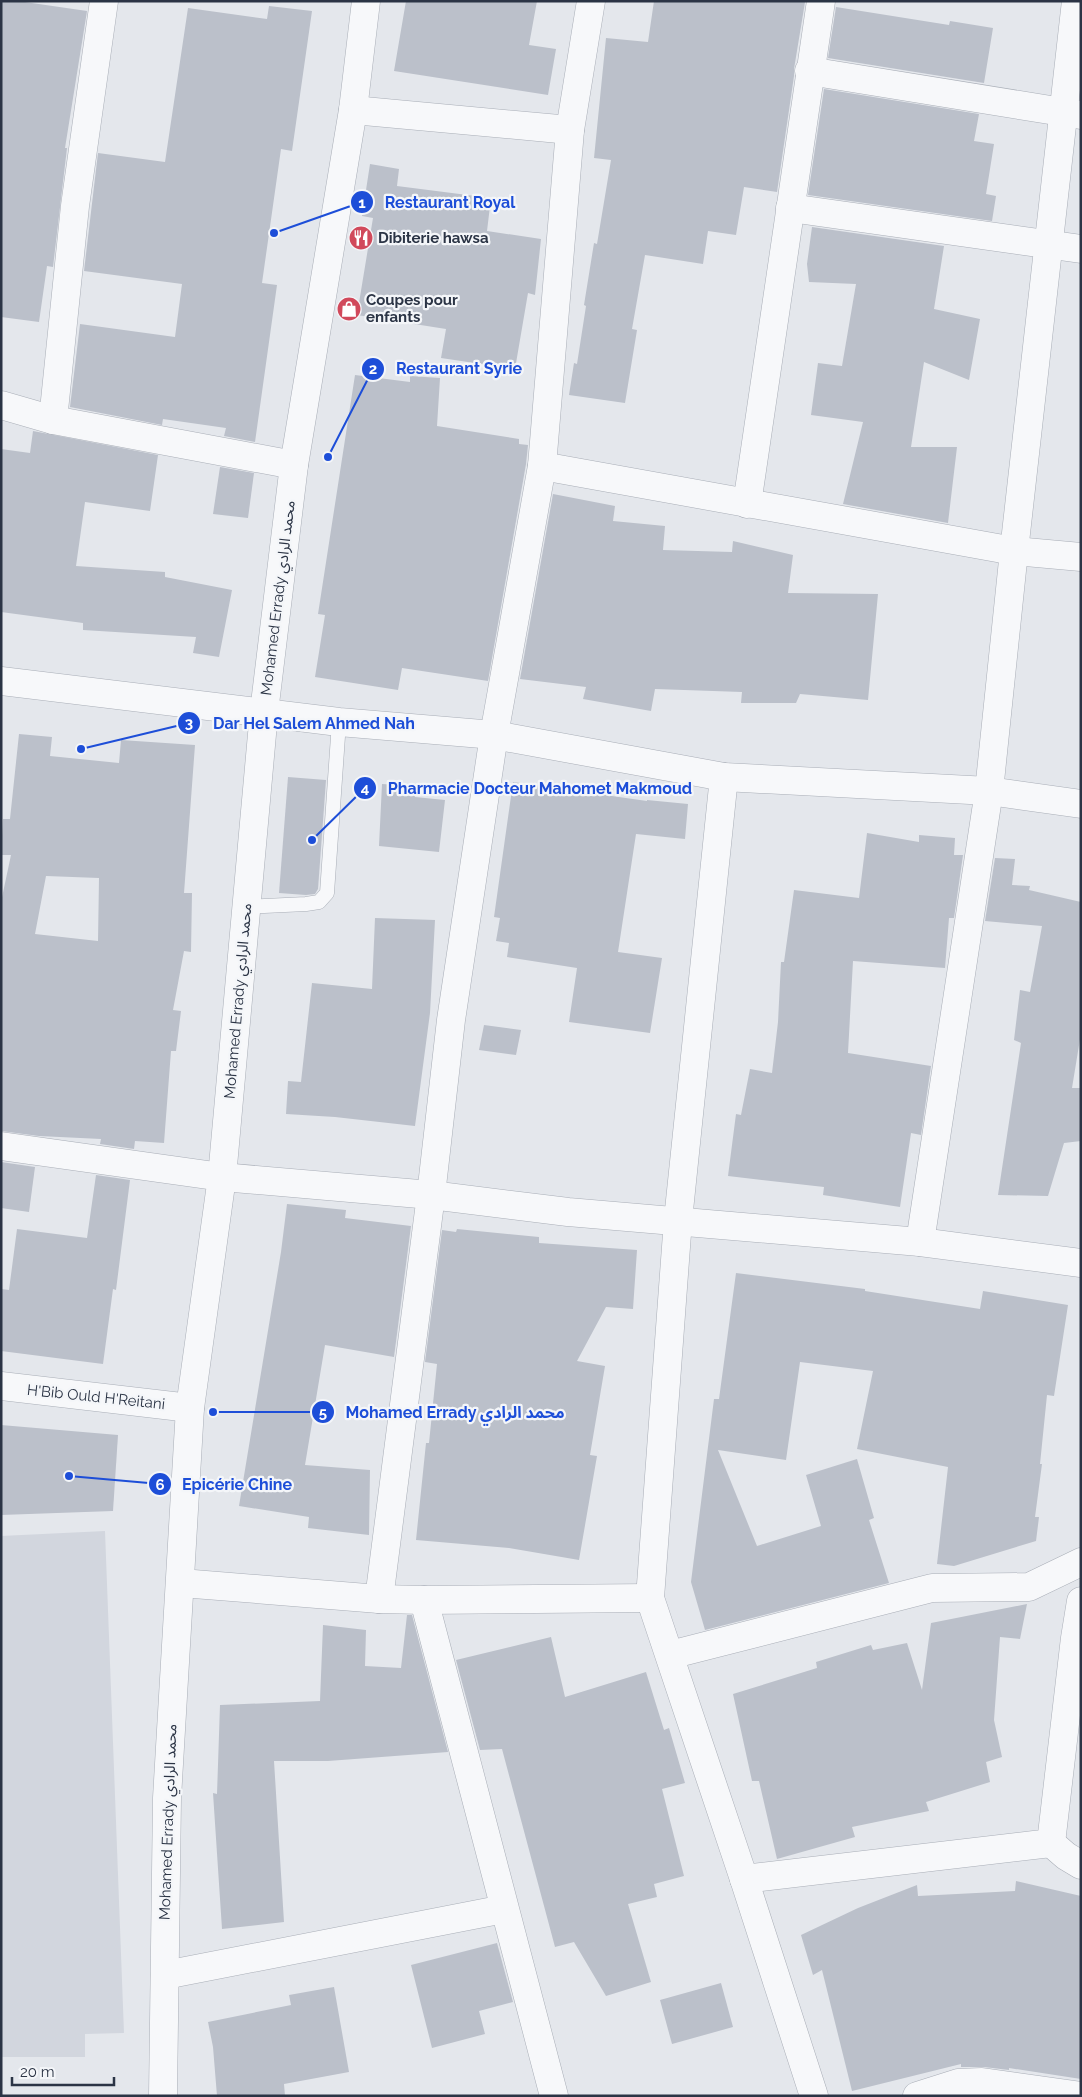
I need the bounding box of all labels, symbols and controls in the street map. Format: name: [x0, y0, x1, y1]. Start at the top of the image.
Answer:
callout: Restaurant Royal: [349, 187, 525, 218]
text: Restaurant Royal: [385, 193, 516, 212]
text: 1: [358, 194, 366, 212]
restaurant icon: Dibiterie hawsa: [348, 225, 374, 251]
place label: Dibiterie hawsa: [378, 229, 489, 247]
place label: Coupes pour enfants: [366, 291, 458, 326]
shop icon: Coupes pour enfants: [336, 296, 362, 322]
callout: Restaurant Syrie: [361, 353, 532, 384]
text: Restaurant Syrie: [396, 359, 522, 378]
text: 2: [369, 360, 377, 378]
street label: Mohamed Errady محمد الرادي: [257, 499, 301, 697]
callout: Dar Hel Salem Ahmed Nah: [177, 708, 425, 739]
text: 3: [185, 714, 193, 732]
text: Dar Hel Salem Ahmed Nah: [213, 714, 415, 733]
callout: Pharmacie Docteur Mahomet Makmoud: [353, 773, 702, 804]
text: 4: [361, 779, 370, 797]
text: Pharmacie Docteur Mahomet Makmoud: [388, 779, 692, 798]
street label: Mohamed Errady محمد الرادي: [220, 902, 258, 1100]
street label: H'Bib Ould H'Reitani: [26, 1381, 166, 1413]
callout: Mohamed Errady محمد الرادي: [310, 1397, 575, 1428]
text: Mohamed Errady محمد الرادي: [346, 1403, 564, 1426]
text: 5: [319, 1404, 327, 1422]
callout: Epicérie Chine: [147, 1469, 302, 1500]
text: Epicérie Chine: [182, 1475, 292, 1494]
text: 6: [155, 1476, 165, 1494]
street label: Mohamed Errady محمد الرادي: [156, 1724, 183, 1920]
scale bar: [12, 2054, 115, 2086]
text: 20 m: [20, 2063, 55, 2081]

